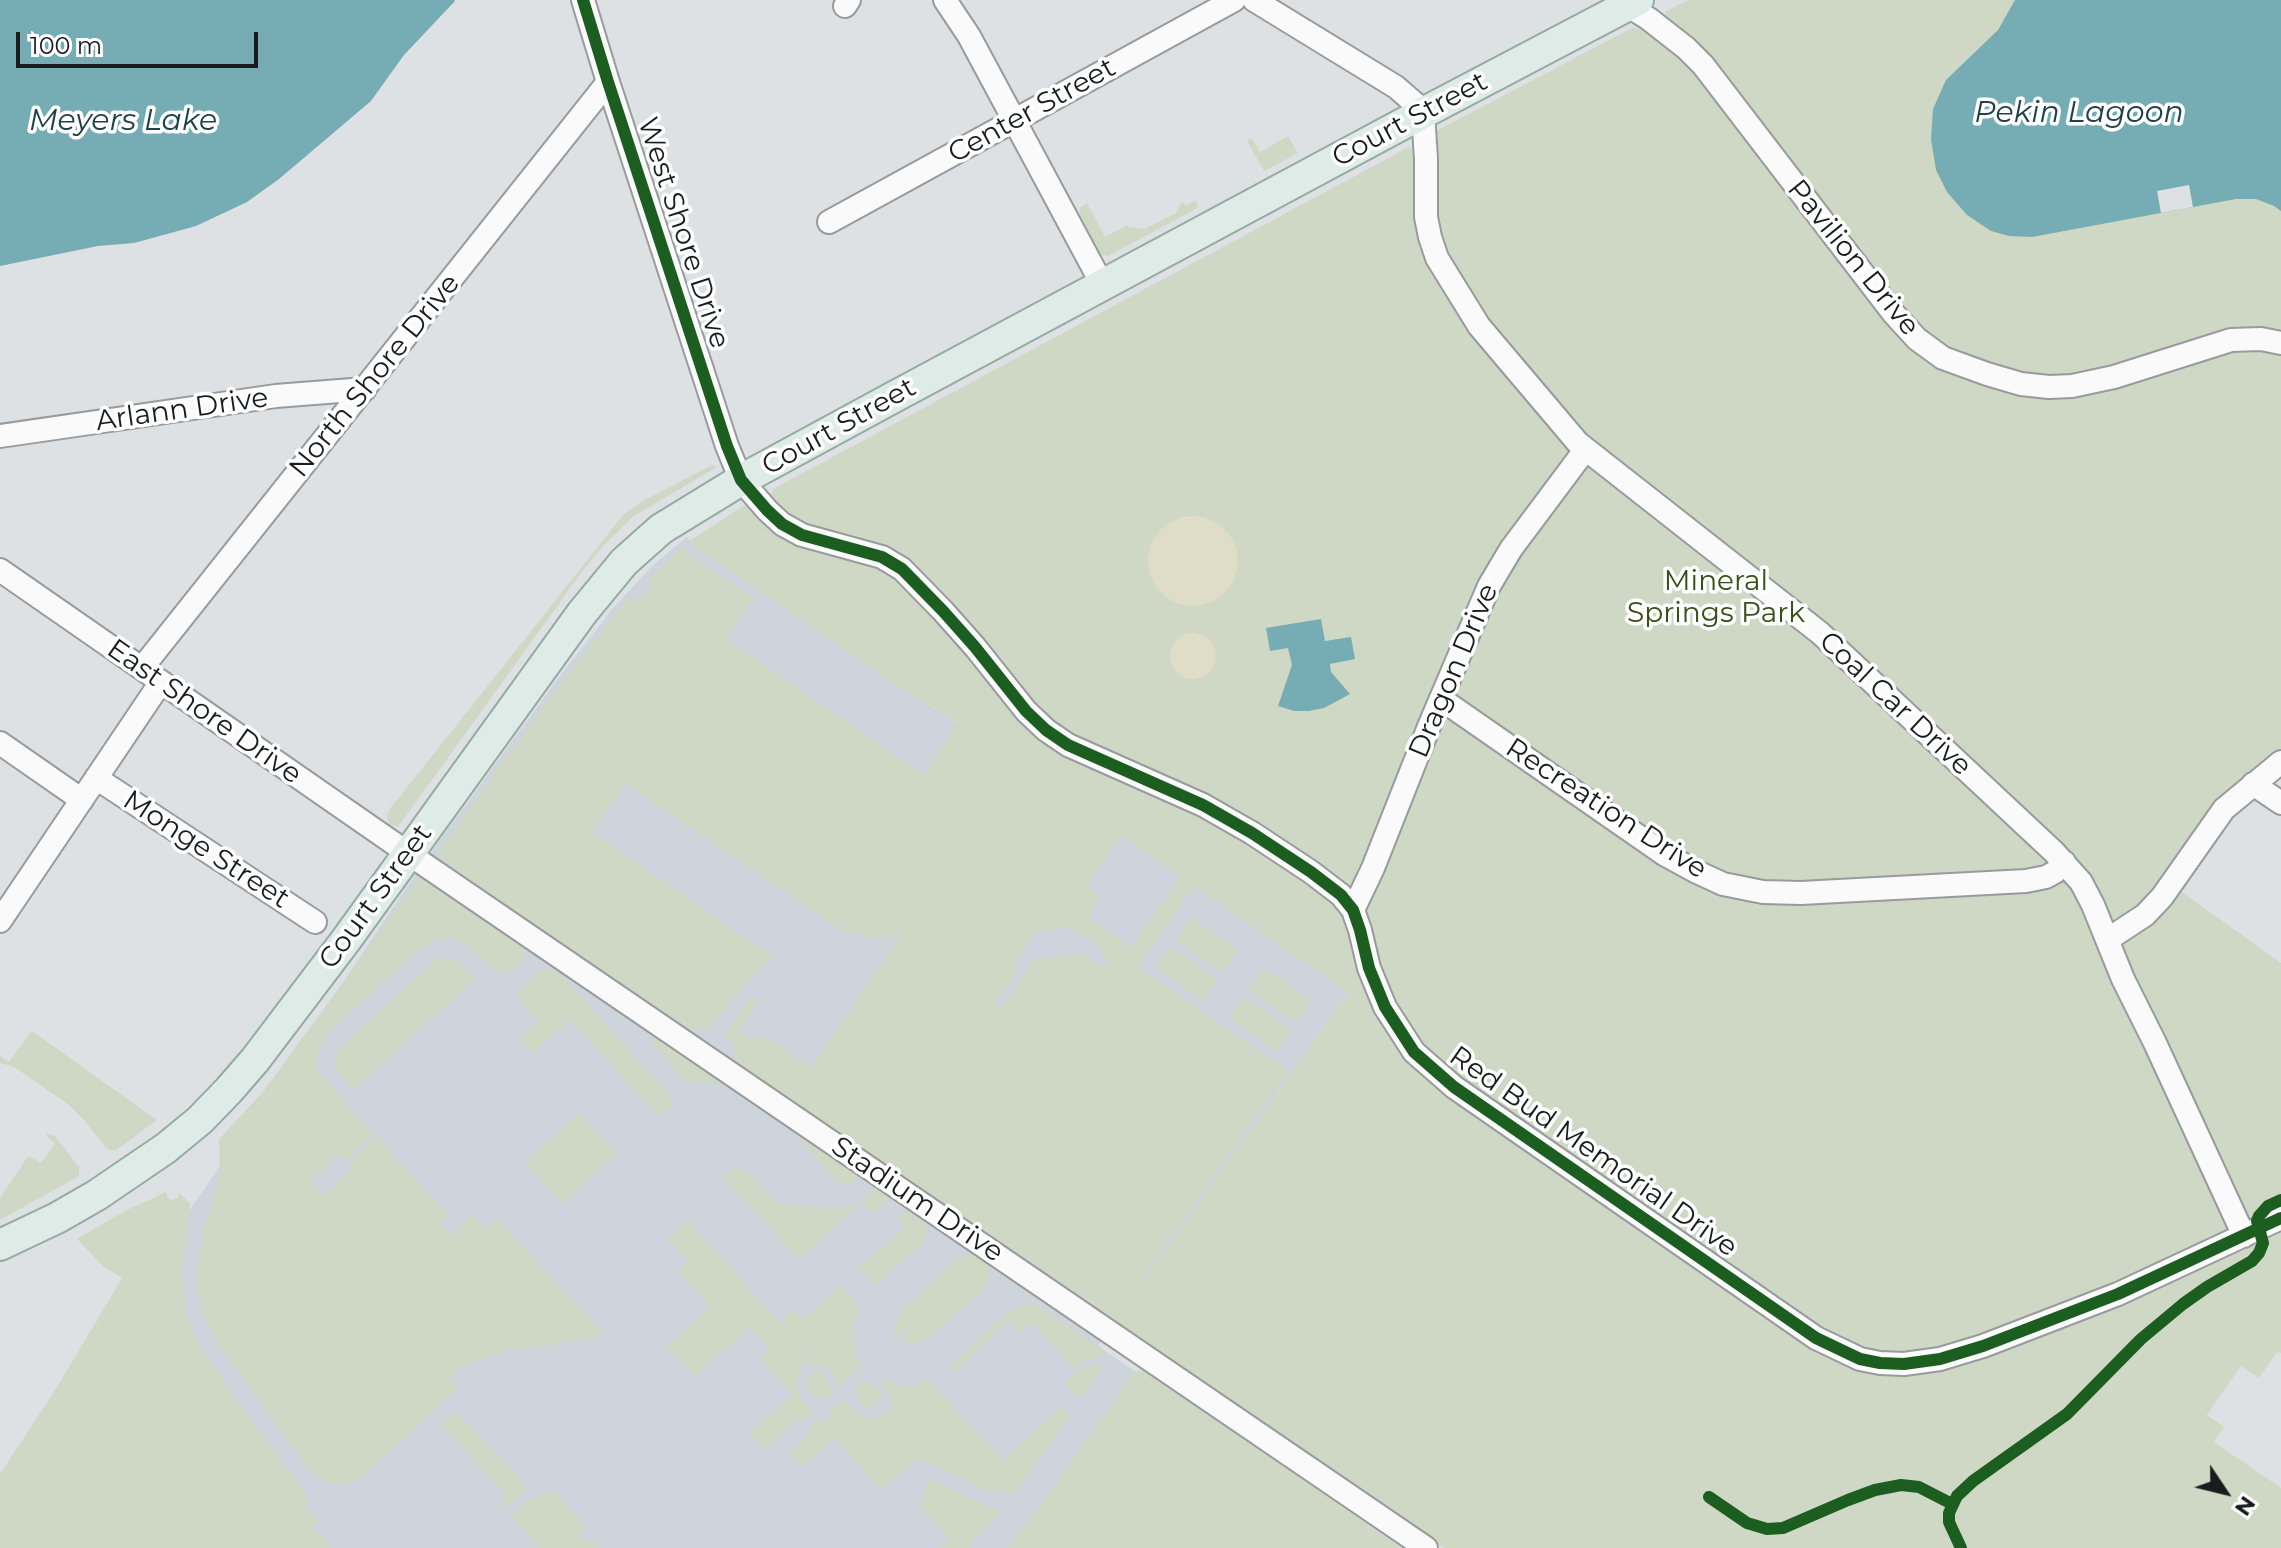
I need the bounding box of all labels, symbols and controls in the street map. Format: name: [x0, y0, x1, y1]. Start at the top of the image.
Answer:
scale bar: [20, 16, 262, 66]
text: 100 m: [30, 31, 102, 60]
street label: Center Street: [943, 51, 1121, 171]
street label: Court Street: [1327, 65, 1493, 175]
water label: Pekin Lagoon: [1974, 95, 2184, 131]
water label: Meyers Lake: [29, 103, 217, 139]
street label: West Shore Drive: [630, 113, 736, 353]
street label: Pavilion Drive: [1780, 173, 1926, 343]
street label: North Shore Drive: [283, 268, 467, 484]
street label: Court Street: [756, 371, 922, 483]
street label: Arlann Drive: [94, 381, 270, 439]
park label: Mineral Springs Park: [1627, 565, 1805, 631]
street label: Dragon Drive: [1402, 579, 1506, 763]
street label: Coal Car Drive: [1812, 625, 1978, 783]
street label: East Shore Drive: [100, 632, 308, 792]
street label: Recreation Drive: [1499, 731, 1713, 887]
street label: Monge Street: [117, 784, 295, 916]
street label: Court Street: [312, 818, 440, 976]
street label: Red Bud Memorial Drive: [1443, 1040, 1743, 1264]
street label: Stadium Drive: [825, 1130, 1009, 1270]
north arrow: [2185, 1452, 2265, 1532]
text: N: [2229, 1491, 2261, 1521]

